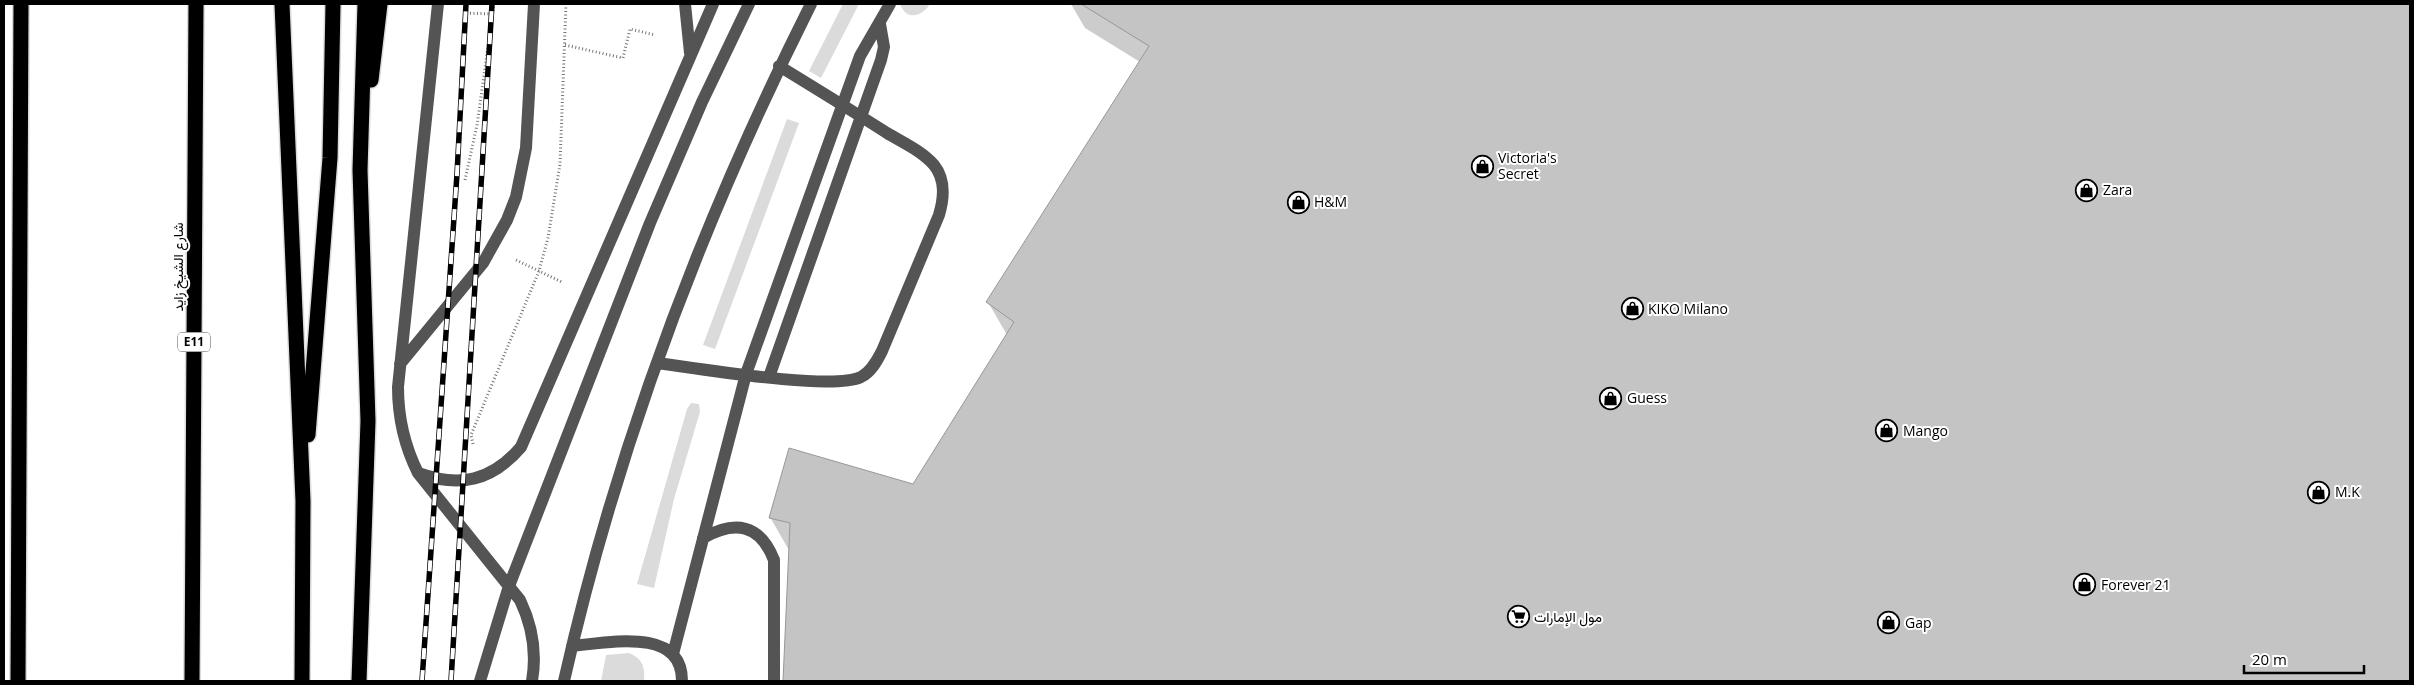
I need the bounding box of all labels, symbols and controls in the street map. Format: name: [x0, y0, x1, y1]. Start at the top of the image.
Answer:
place label: Victoria's Secret: [1498, 148, 1557, 183]
shop icon: Victoria's Secret: [1470, 154, 1494, 178]
shop icon: Zara: [2075, 178, 2099, 202]
place label: Zara: [2103, 180, 2132, 199]
shop icon: H&M: [1286, 190, 1310, 214]
place label: H&M: [1314, 192, 1347, 211]
street label: شارع الشيخ زايد: [168, 223, 189, 311]
shop icon: KIKO Milano: [1620, 297, 1644, 321]
place label: KIKO Milano: [1648, 299, 1728, 318]
road number: E11: [178, 332, 210, 352]
shop icon: Guess: [1599, 386, 1623, 410]
place label: Guess: [1627, 388, 1667, 407]
shop icon: Mango: [1875, 419, 1899, 443]
place label: Mango: [1903, 421, 1948, 440]
shop icon: M.K: [2307, 480, 2331, 504]
place label: M.K: [2335, 482, 2360, 501]
shop icon: Forever 21: [2073, 573, 2097, 597]
place label: Forever 21: [2101, 575, 2170, 594]
supermarket icon: مول الإمارات: [1506, 605, 1530, 629]
place label: مول الإمارات: [1534, 607, 1602, 627]
shop icon: Gap: [1877, 611, 1901, 635]
place label: Gap: [1905, 613, 1932, 632]
scale bar: [2244, 642, 2364, 674]
text: 20 m: [2252, 649, 2287, 669]

